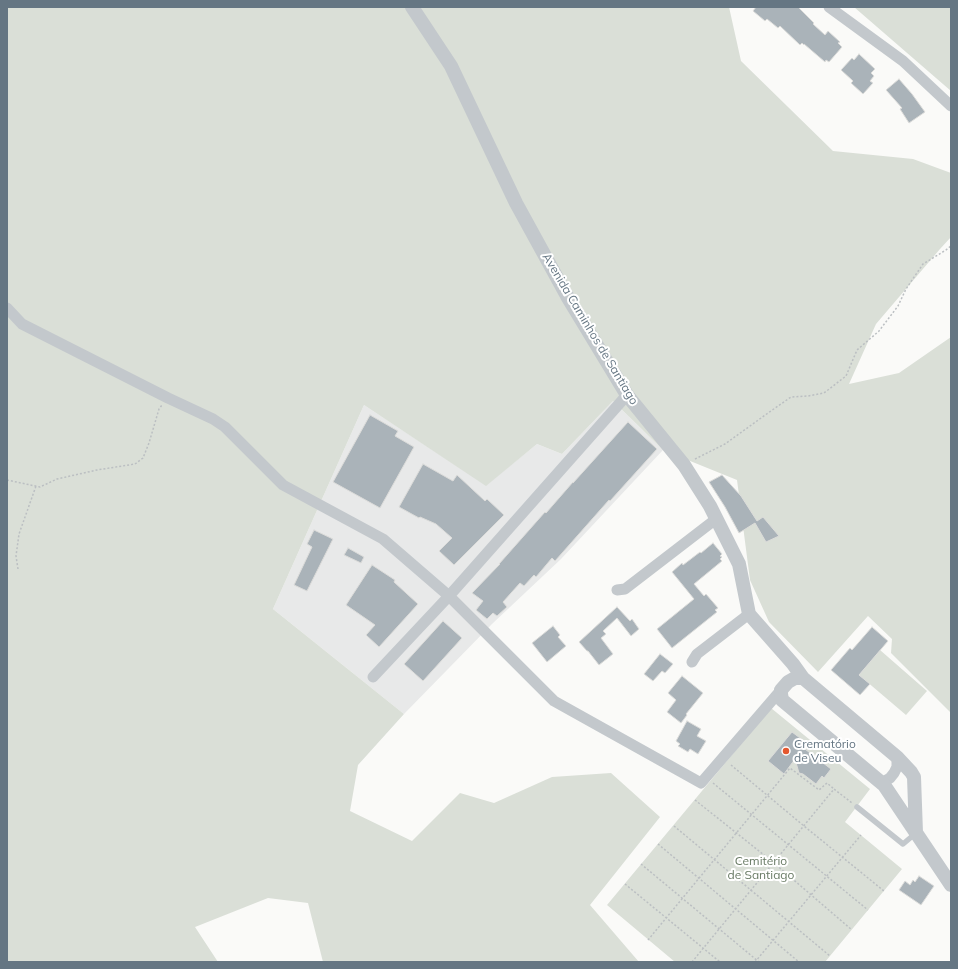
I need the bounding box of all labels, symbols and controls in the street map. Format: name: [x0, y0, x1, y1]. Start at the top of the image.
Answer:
street label: Avenida Caminhos de Santiago: [539, 251, 641, 407]
place label: Crematório de Viseu: [794, 737, 856, 765]
marker: Crematório de Viseu: [781, 746, 791, 756]
park label: Cemitério de Santiago: [728, 854, 794, 882]

